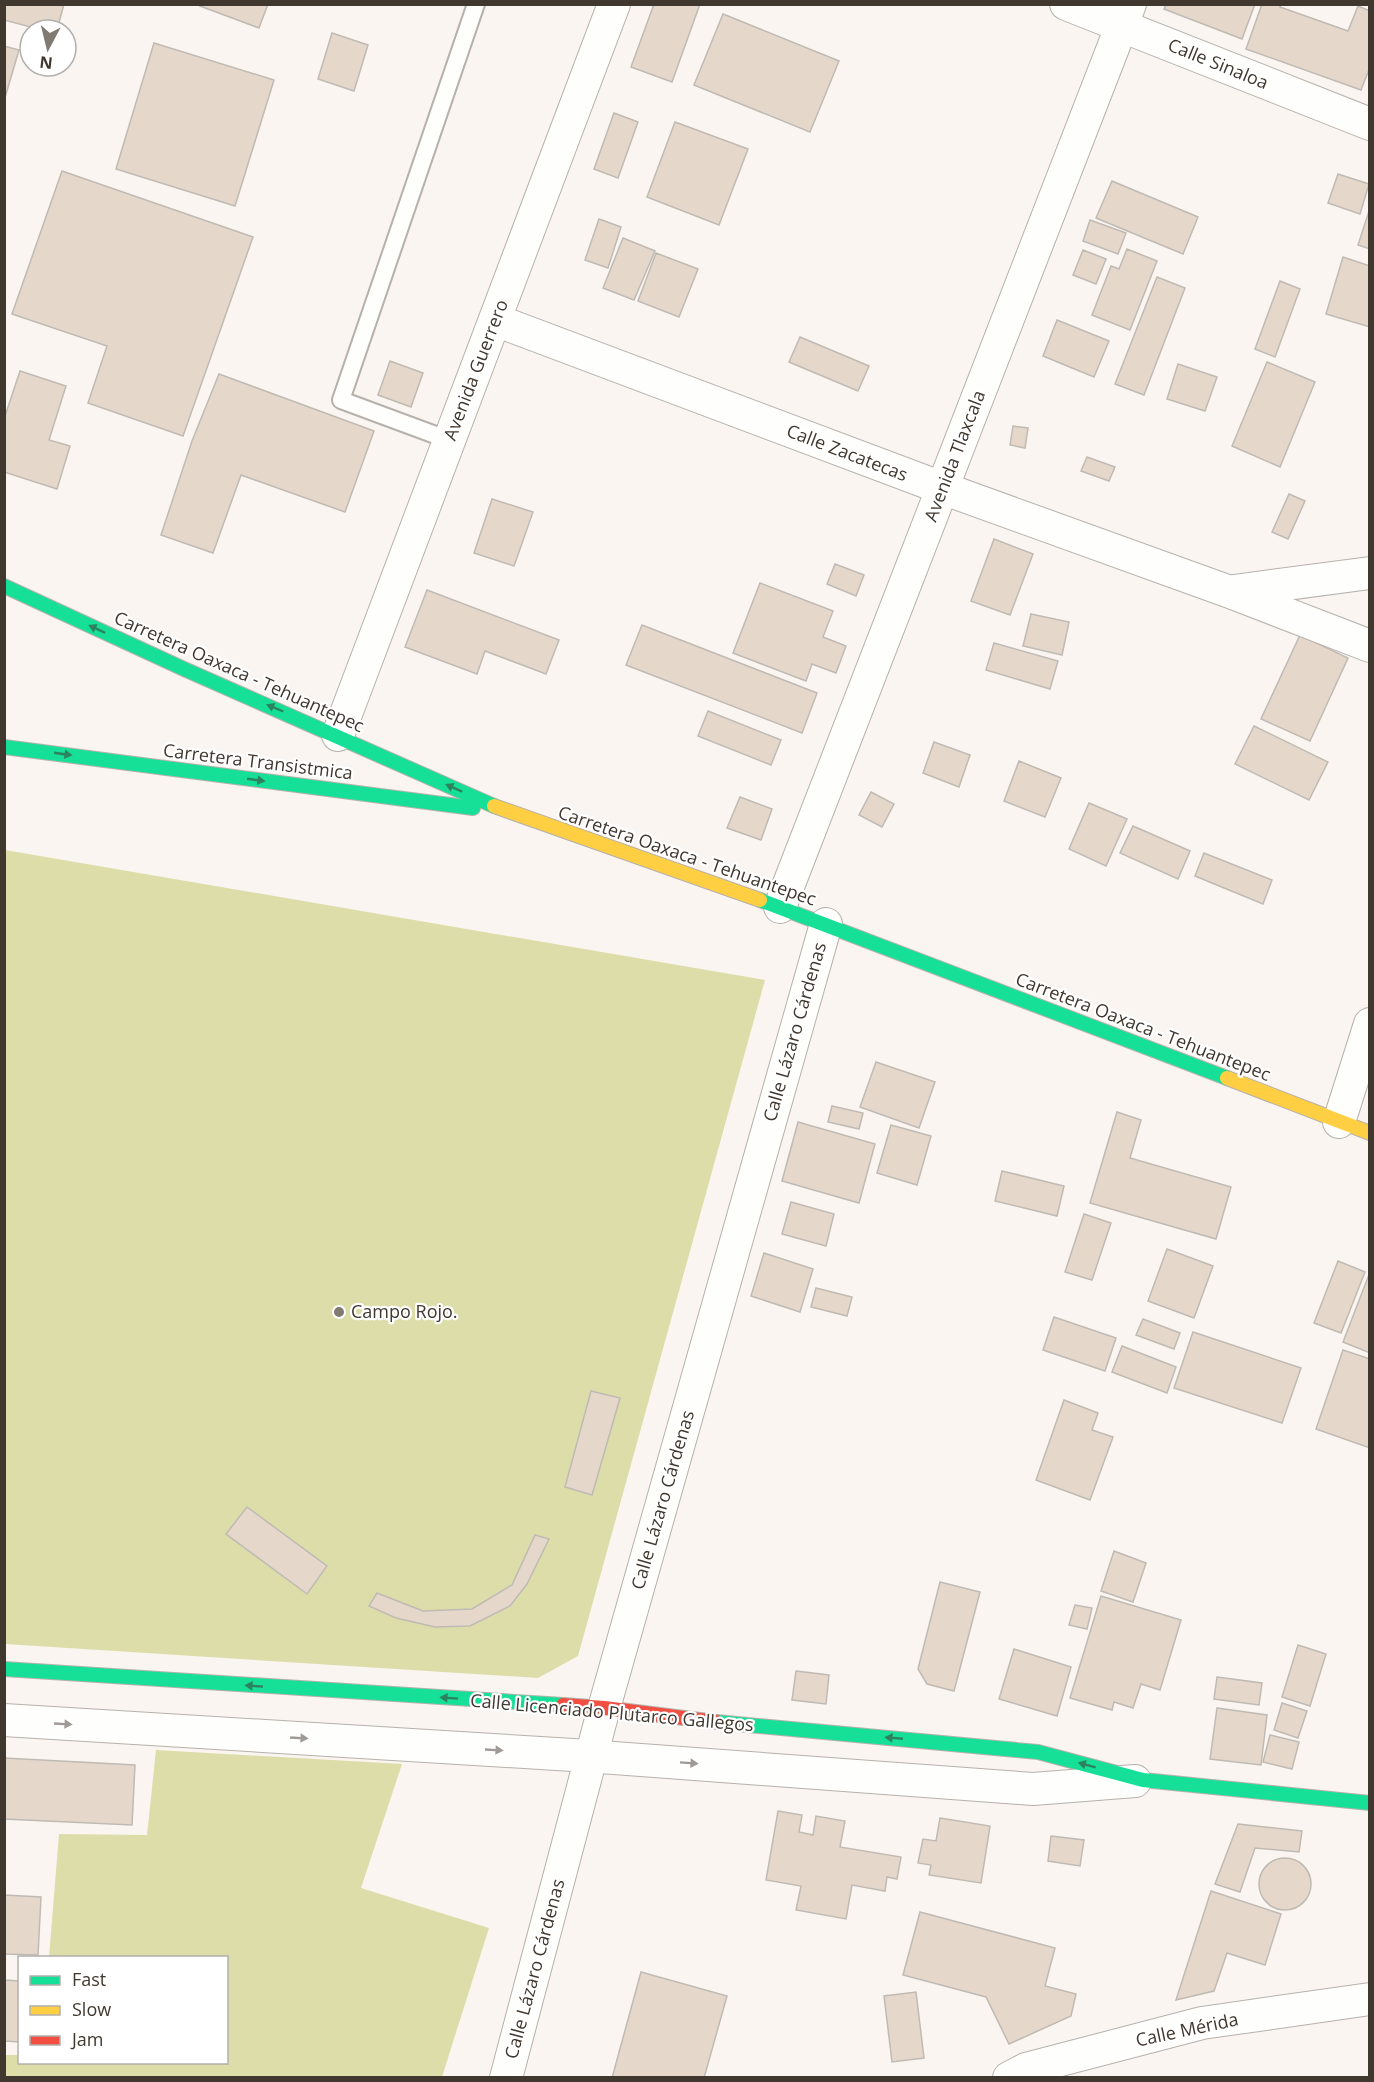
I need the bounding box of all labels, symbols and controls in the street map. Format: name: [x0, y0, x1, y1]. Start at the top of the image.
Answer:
north arrow: [18, 18, 78, 78]
street label: Calle Sinaloa: [1165, 32, 1272, 94]
text: N: [38, 51, 54, 75]
street label: Avenida Guerrero: [437, 296, 513, 443]
street label: Avenida Tlaxcala: [918, 387, 990, 525]
street label: Calle Zacatecas: [783, 418, 911, 486]
street label: Carretera Oaxaca - Tehuantepec: [111, 605, 369, 737]
one-way arrow: [89, 624, 106, 633]
one-way arrow: [267, 704, 284, 713]
street label: Carretera Transistmica: [162, 737, 354, 785]
one-way arrow: [53, 750, 72, 759]
one-way arrow: [246, 775, 265, 784]
one-way arrow: [445, 783, 462, 792]
street label: Carretera Oaxaca - Tehuantepec: [555, 800, 820, 911]
street label: Calle Lázaro Cárdenas: [757, 939, 831, 1124]
street label: Carretera Oaxaca - Tehuantepec: [1012, 966, 1275, 1086]
place label: Campo Rojo.: [351, 1299, 458, 1323]
marker: Campo Rojo.: [332, 1305, 346, 1319]
street label: Calle Lázaro Cárdenas: [625, 1407, 699, 1592]
one-way arrow: [245, 1681, 264, 1690]
street label: Calle Licenciado Plutarco Gallegos: [469, 1688, 755, 1736]
one-way arrow: [439, 1693, 458, 1703]
one-way arrow: [53, 1719, 72, 1728]
one-way arrow: [290, 1733, 309, 1743]
one-way arrow: [884, 1733, 903, 1743]
one-way arrow: [485, 1745, 504, 1755]
one-way arrow: [679, 1759, 698, 1768]
one-way arrow: [1077, 1759, 1096, 1769]
street label: Calle Lázaro Cárdenas: [498, 1876, 570, 2061]
legend: [18, 1956, 228, 2064]
text: Fast: [72, 1967, 106, 1991]
text: Slow: [72, 1997, 111, 2021]
street label: Calle Mérida: [1133, 2006, 1240, 2052]
text: Jam: [70, 2027, 104, 2051]

